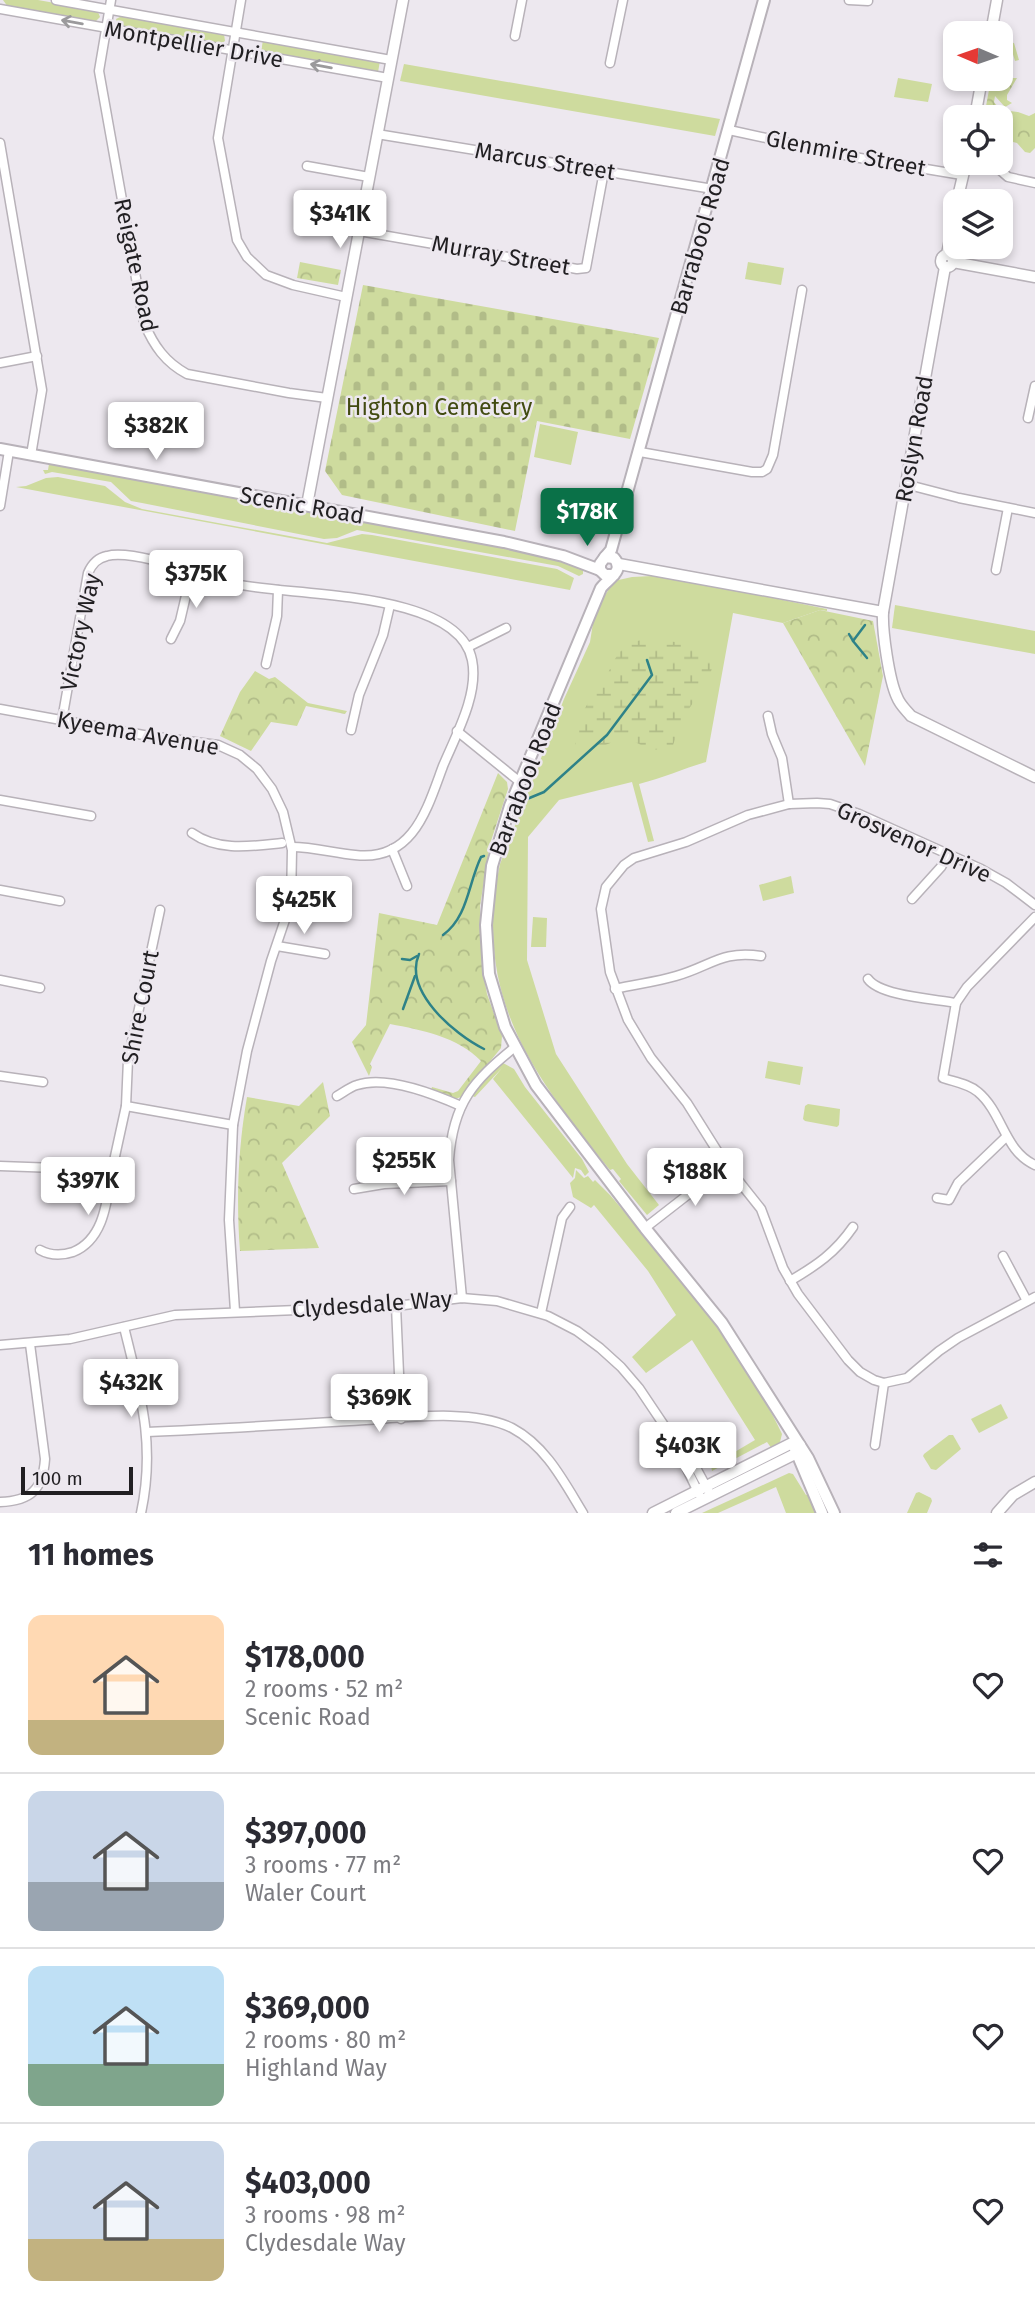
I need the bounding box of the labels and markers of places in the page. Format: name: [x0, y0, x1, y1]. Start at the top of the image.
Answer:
pin: $341K: [291, 190, 389, 250]
pin: $382K: [107, 402, 205, 462]
pin: $178K: [538, 489, 636, 548]
pin: $375K: [147, 550, 245, 610]
pin: $425K: [255, 876, 353, 936]
pin: $255K: [355, 1138, 453, 1197]
pin: $188K: [646, 1148, 744, 1208]
pin: $397K: [39, 1158, 137, 1217]
pin: $432K: [82, 1360, 180, 1419]
pin: $369K: [330, 1374, 428, 1434]
pin: $403K: [639, 1422, 737, 1482]

